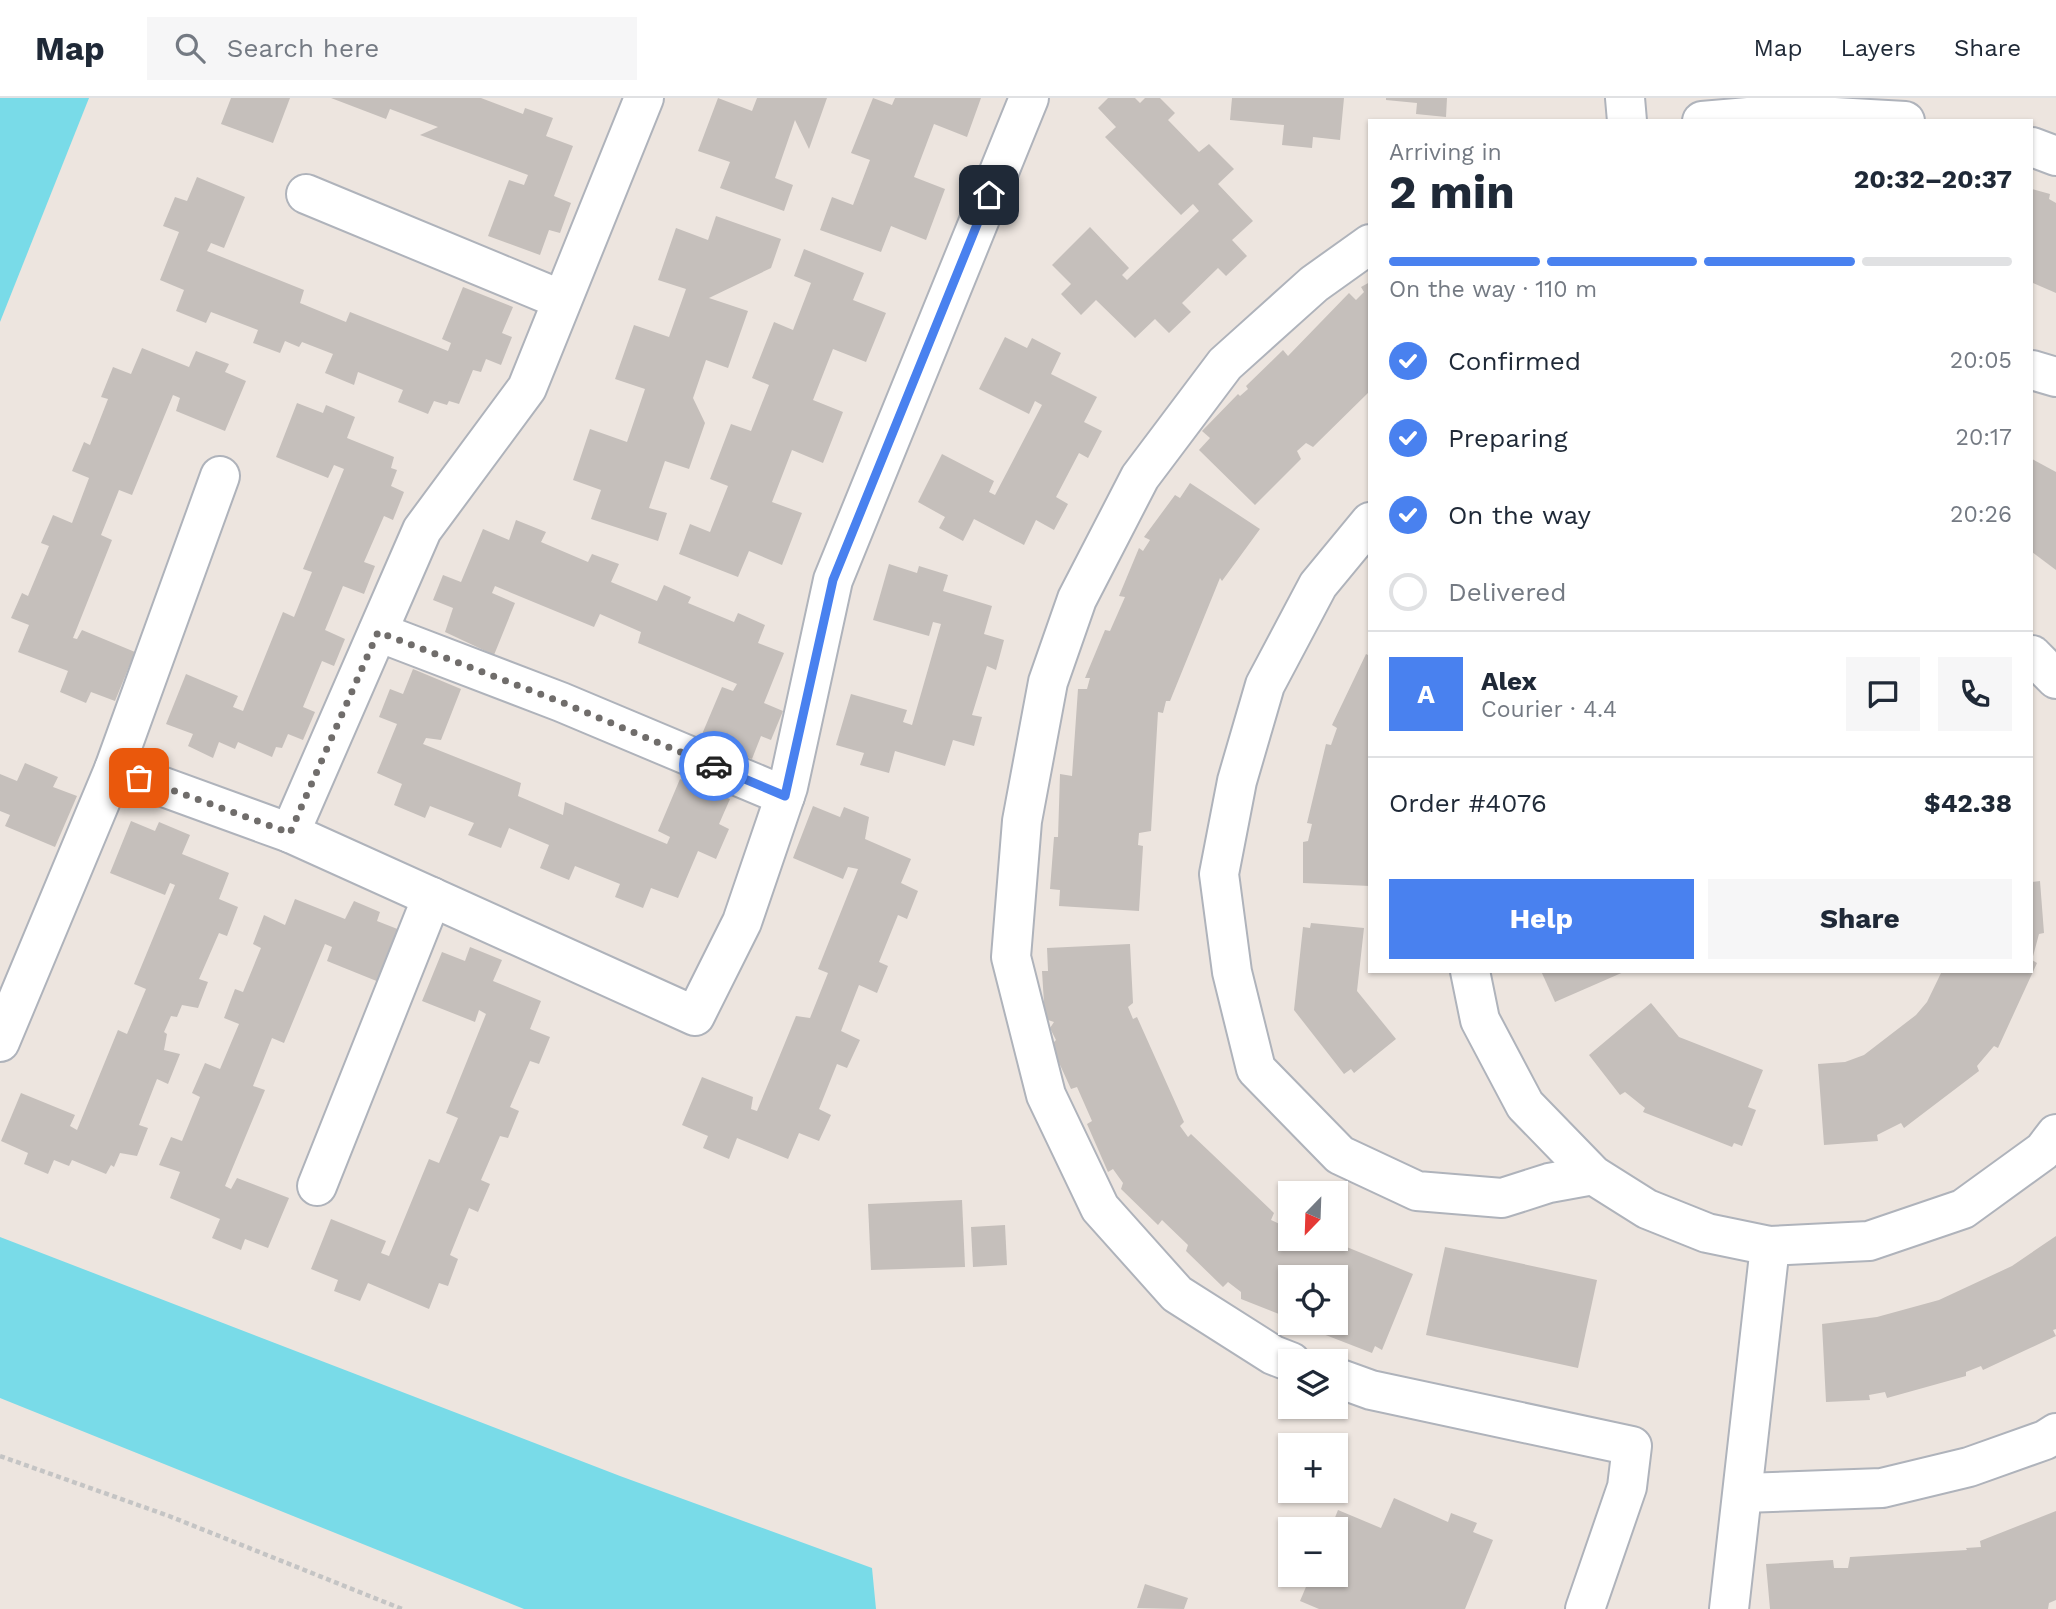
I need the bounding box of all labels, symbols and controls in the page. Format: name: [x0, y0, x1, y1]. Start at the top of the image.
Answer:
search box: [147, 17, 637, 80]
text: Map: [35, 29, 105, 68]
icon: search: [171, 29, 209, 67]
text: Search here: [227, 33, 379, 63]
text: Map: [1754, 34, 1802, 62]
text: Layers: [1840, 34, 1916, 62]
text: Share: [1954, 34, 2021, 62]
text: Arriving in: [1389, 139, 1502, 166]
text: 20:32–20:37: [1854, 164, 2012, 194]
pin: [959, 165, 1019, 225]
text: 2 min: [1389, 165, 1515, 219]
icon: home: [970, 176, 1008, 214]
text: On the way · 110 m: [1389, 276, 1597, 303]
icon: check: [1389, 342, 1427, 380]
text: Confirmed: [1448, 346, 1581, 376]
text: 20:05: [1950, 347, 2012, 374]
icon: check: [1389, 419, 1427, 457]
text: Preparing: [1448, 423, 1568, 453]
text: 20:17: [1956, 424, 2012, 451]
icon: check: [1389, 496, 1427, 534]
text: On the way: [1448, 500, 1591, 530]
text: 20:26: [1950, 501, 2012, 528]
text: Delivered: [1448, 577, 1567, 607]
button: chat: [1846, 657, 1920, 731]
button: phone: [1938, 657, 2012, 731]
text: Alex: [1481, 666, 1537, 696]
text: A: [1417, 679, 1435, 709]
text: Courier · 4.4: [1481, 696, 1617, 723]
courier: [679, 731, 749, 801]
icon: car: [695, 747, 733, 785]
pin: [109, 748, 169, 808]
icon: bag: [120, 759, 158, 797]
text: Order #4076: [1389, 788, 1547, 818]
text: $42.38: [1924, 788, 2012, 818]
button: Help: [1389, 879, 1694, 959]
button: Share: [1708, 879, 2012, 959]
north arrow: [1278, 1181, 1348, 1251]
map controls: [1278, 1181, 1348, 1587]
button: locate: [1278, 1265, 1348, 1335]
button: layers: [1278, 1349, 1348, 1419]
button: +: [1278, 1433, 1348, 1503]
button: −: [1278, 1517, 1348, 1587]

